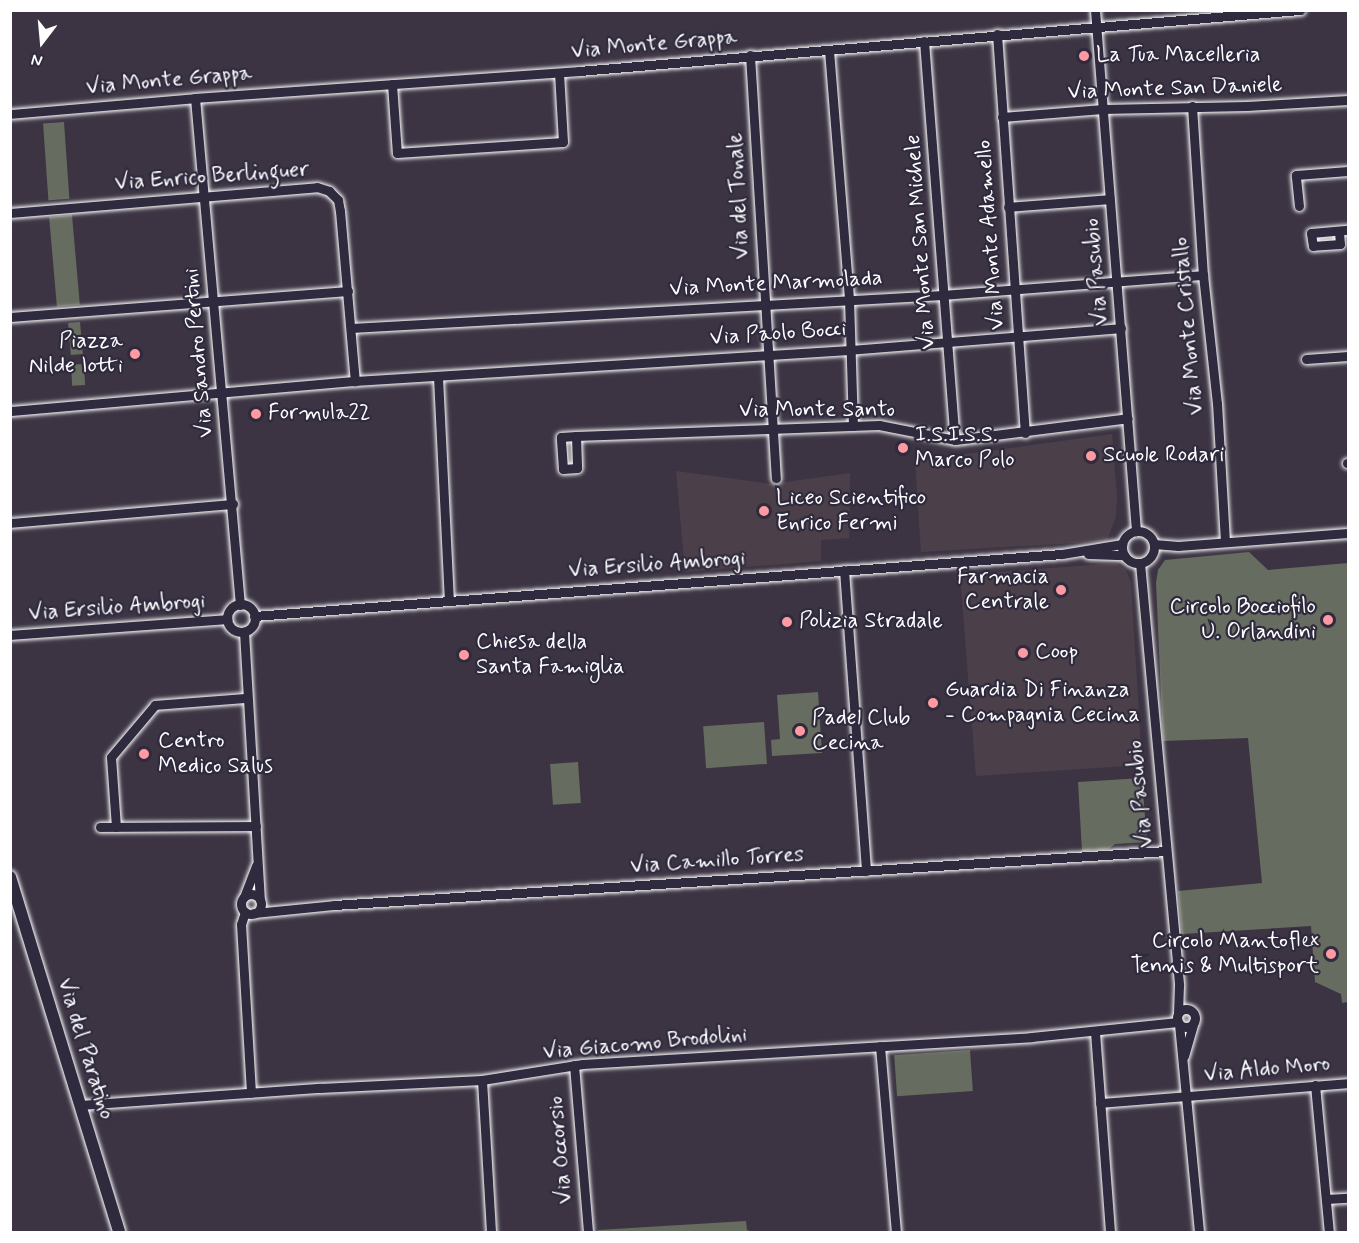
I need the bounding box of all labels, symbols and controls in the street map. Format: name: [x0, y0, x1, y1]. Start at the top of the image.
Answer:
north arrow: [12, 12, 72, 72]
street label: Via Monte Grappa: [570, 25, 738, 65]
place label: La Tua Macelleria: [1096, 43, 1259, 69]
text: N: [29, 48, 45, 71]
marker: La Tua Macelleria: [1077, 49, 1091, 63]
street label: Via Monte Grappa: [85, 61, 253, 101]
street label: Via Monte San Daniele: [1067, 72, 1283, 106]
street label: Via del Tonale: [723, 133, 755, 259]
street label: Via Monte San Michele: [900, 133, 942, 351]
street label: Via Monte Adamello: [971, 140, 1011, 330]
street label: Via Enrico Berlinguer: [114, 157, 310, 197]
street label: Via Pasubio: [1079, 219, 1115, 325]
street label: Via Monte Cristallo: [1168, 236, 1210, 416]
street label: Via Monte Marmolada: [667, 265, 885, 303]
street label: Via Sandro Pertini: [179, 268, 219, 438]
street label: Via Paolo Bocci: [710, 316, 846, 352]
place label: Piazza Nilde Iotti: [24, 328, 123, 380]
marker: Piazza Nilde Iotti: [128, 347, 142, 361]
street label: Via Monte Santo: [739, 398, 895, 424]
place label: Formula22: [268, 401, 371, 427]
marker: Formula22: [249, 407, 263, 421]
place label: I.S.I.S.S. Marco Polo: [915, 422, 1012, 474]
marker: I.S.I.S.S. Marco Polo: [896, 441, 910, 455]
place label: Scuole Rodari: [1103, 443, 1224, 469]
marker: Scuole Rodari: [1084, 449, 1098, 463]
place label: Liceo Scientifico Enrico Fermi: [776, 485, 926, 536]
marker: Liceo Scientifico Enrico Fermi: [757, 504, 771, 518]
street label: Via Ersilio Ambrogi: [567, 546, 747, 584]
place label: Farmacia Centrale: [957, 564, 1049, 616]
marker: Farmacia Centrale: [1054, 583, 1068, 597]
street label: Via Ersilio Ambrogi: [27, 589, 207, 627]
place label: Circolo Bocciofilo U. Orlandini: [1169, 594, 1316, 646]
place label: Polizia Stradale: [799, 609, 943, 635]
marker: Circolo Bocciofilo U. Orlandini: [1321, 613, 1335, 627]
marker: Polizia Stradale: [780, 615, 794, 629]
place label: Chiesa della Santa Famiglia: [476, 629, 622, 680]
place label: Coop: [1035, 640, 1078, 666]
marker: Coop: [1016, 646, 1030, 660]
marker: Chiesa della Santa Famiglia: [457, 648, 471, 662]
place label: Guardia Di Finanza - Compagnia Cecina: [945, 677, 1142, 728]
marker: Guardia Di Finanza - Compagnia Cecina: [926, 696, 940, 710]
place label: Padel Club Cecina: [812, 705, 910, 756]
marker: Padel Club Cecina: [793, 724, 807, 738]
place label: Centro Medico Salus: [158, 728, 273, 780]
street label: Via Pasubio: [1122, 741, 1160, 847]
marker: Centro Medico Salus: [135, 745, 153, 763]
street label: Via Camillo Torres: [630, 842, 804, 880]
place label: Circolo Mantoflex Tennis & Multisport: [1130, 928, 1319, 980]
marker: Circolo Mantoflex Tennis & Multisport: [1324, 947, 1338, 961]
street label: Via del Paratino: [51, 976, 119, 1122]
street label: Via Giacomo Brodolini: [542, 1022, 748, 1066]
street label: Via Aldo Moro: [1202, 1051, 1332, 1089]
street label: Via Occorsio: [543, 1094, 579, 1206]

